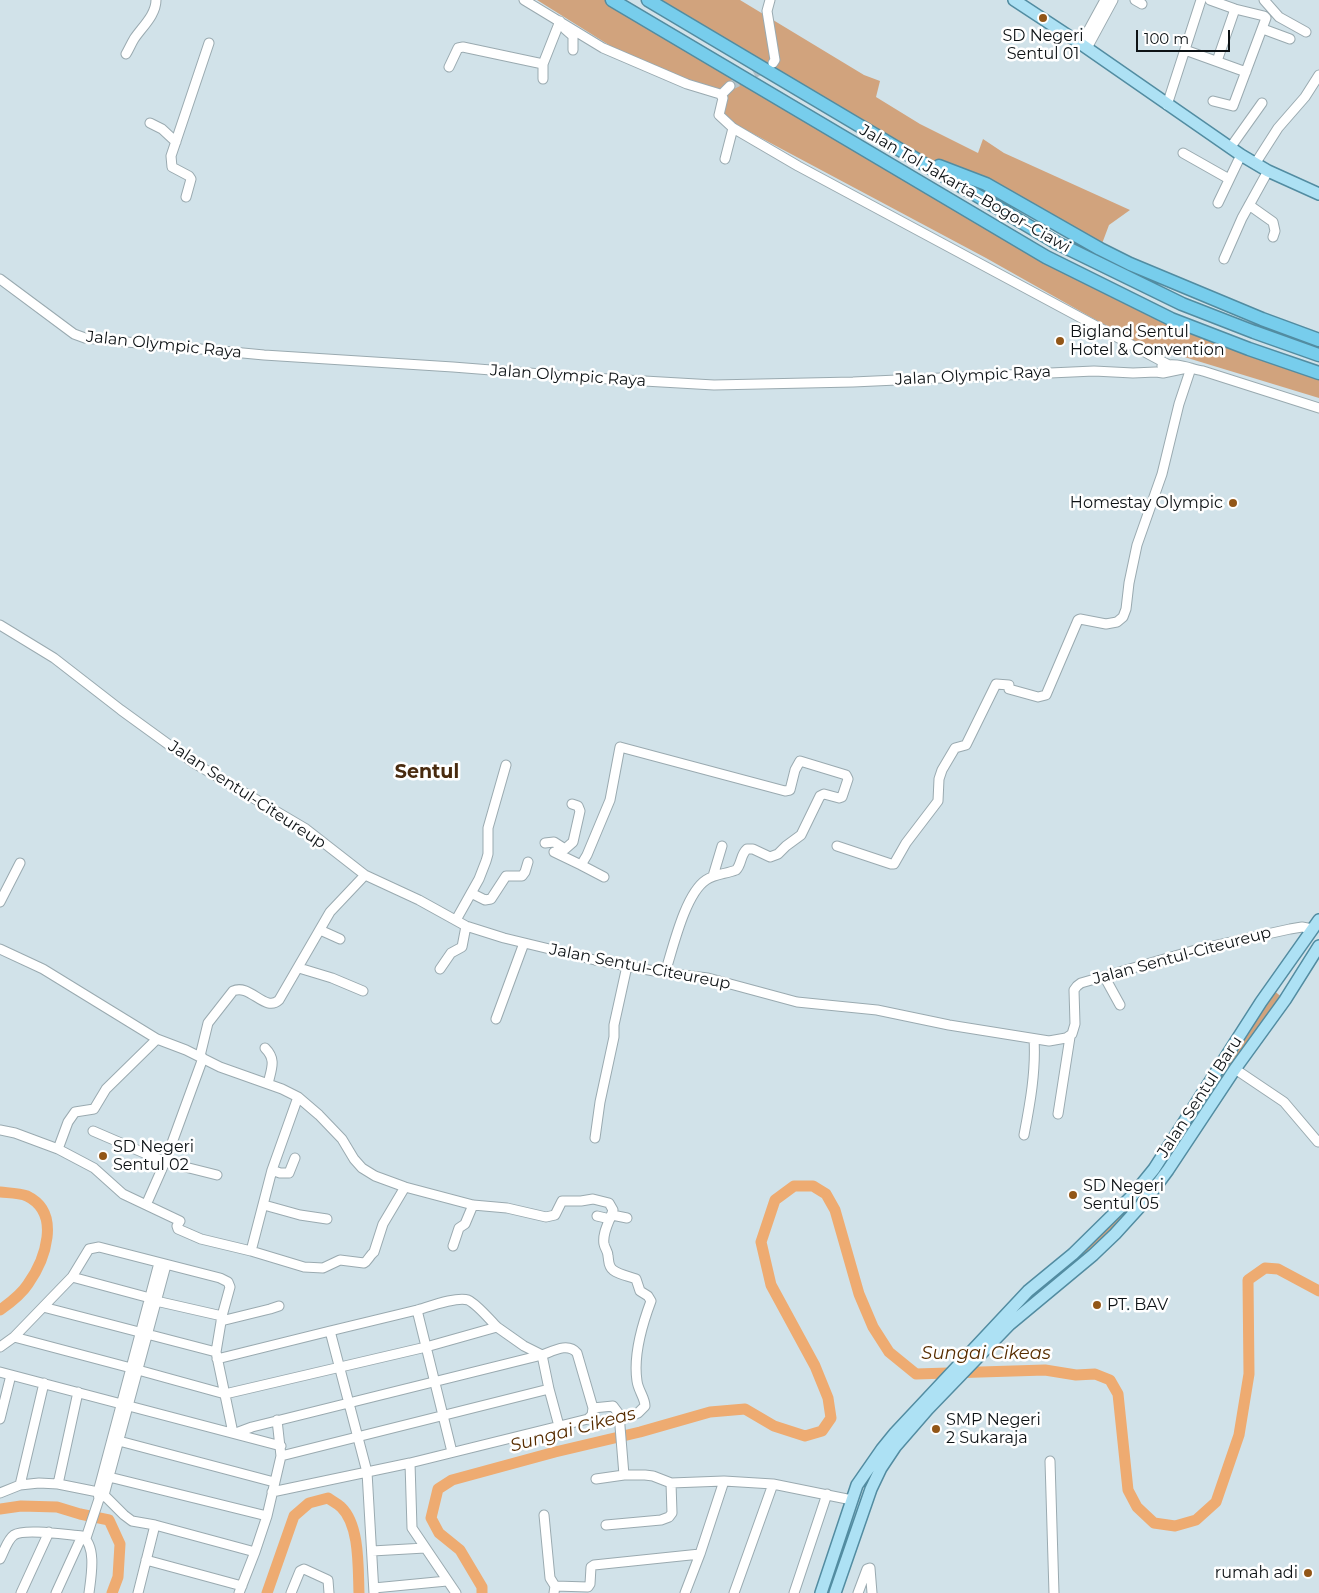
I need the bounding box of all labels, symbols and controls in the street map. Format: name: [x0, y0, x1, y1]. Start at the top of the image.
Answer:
marker: SD Negeri Sentul 01: [1037, 12, 1049, 24]
scale bar: [1139, 20, 1233, 52]
place label: SD Negeri Sentul 01: [1002, 26, 1084, 64]
text: 100 m: [1144, 29, 1189, 48]
street label: Jalan Tol Jakarta–Bogor–Ciawi: [856, 121, 1074, 257]
place label: Bigland Sentul Hotel & Convention: [1070, 322, 1225, 360]
street label: Jalan Olympic Raya: [85, 327, 243, 363]
marker: Bigland Sentul Hotel & Convention: [1054, 335, 1066, 347]
street label: Jalan Olympic Raya: [489, 361, 647, 391]
street label: Jalan Olympic Raya: [894, 362, 1052, 390]
place label: Homestay Olympic: [1070, 493, 1223, 513]
marker: Homestay Olympic: [1227, 497, 1239, 509]
street label: Jalan Sentul-Citeureup: [165, 737, 329, 853]
district label: Sentul: [395, 761, 459, 783]
street label: Jalan Sentul-Citeureup: [1091, 923, 1273, 989]
street label: Jalan Sentul-Citeureup: [548, 940, 732, 994]
street label: Jalan Sentul Baru: [1154, 1033, 1246, 1161]
place label: SD Negeri Sentul 02: [113, 1137, 194, 1175]
marker: SD Negeri Sentul 02: [97, 1150, 109, 1162]
place label: SD Negeri Sentul 05: [1083, 1176, 1164, 1214]
marker: SD Negeri Sentul 05: [1067, 1189, 1079, 1201]
place label: PT. BAV: [1107, 1295, 1168, 1315]
marker: PT. BAV: [1091, 1299, 1103, 1311]
water label: Sungai Cikeas: [921, 1343, 1051, 1365]
water label: Sungai Cikeas: [508, 1403, 638, 1457]
place label: SMP Negeri 2 Sukaraja: [946, 1410, 1041, 1448]
marker: SMP Negeri 2 Sukaraja: [930, 1423, 942, 1435]
place label: rumah adi: [1215, 1563, 1298, 1583]
marker: rumah adi: [1302, 1567, 1314, 1579]

